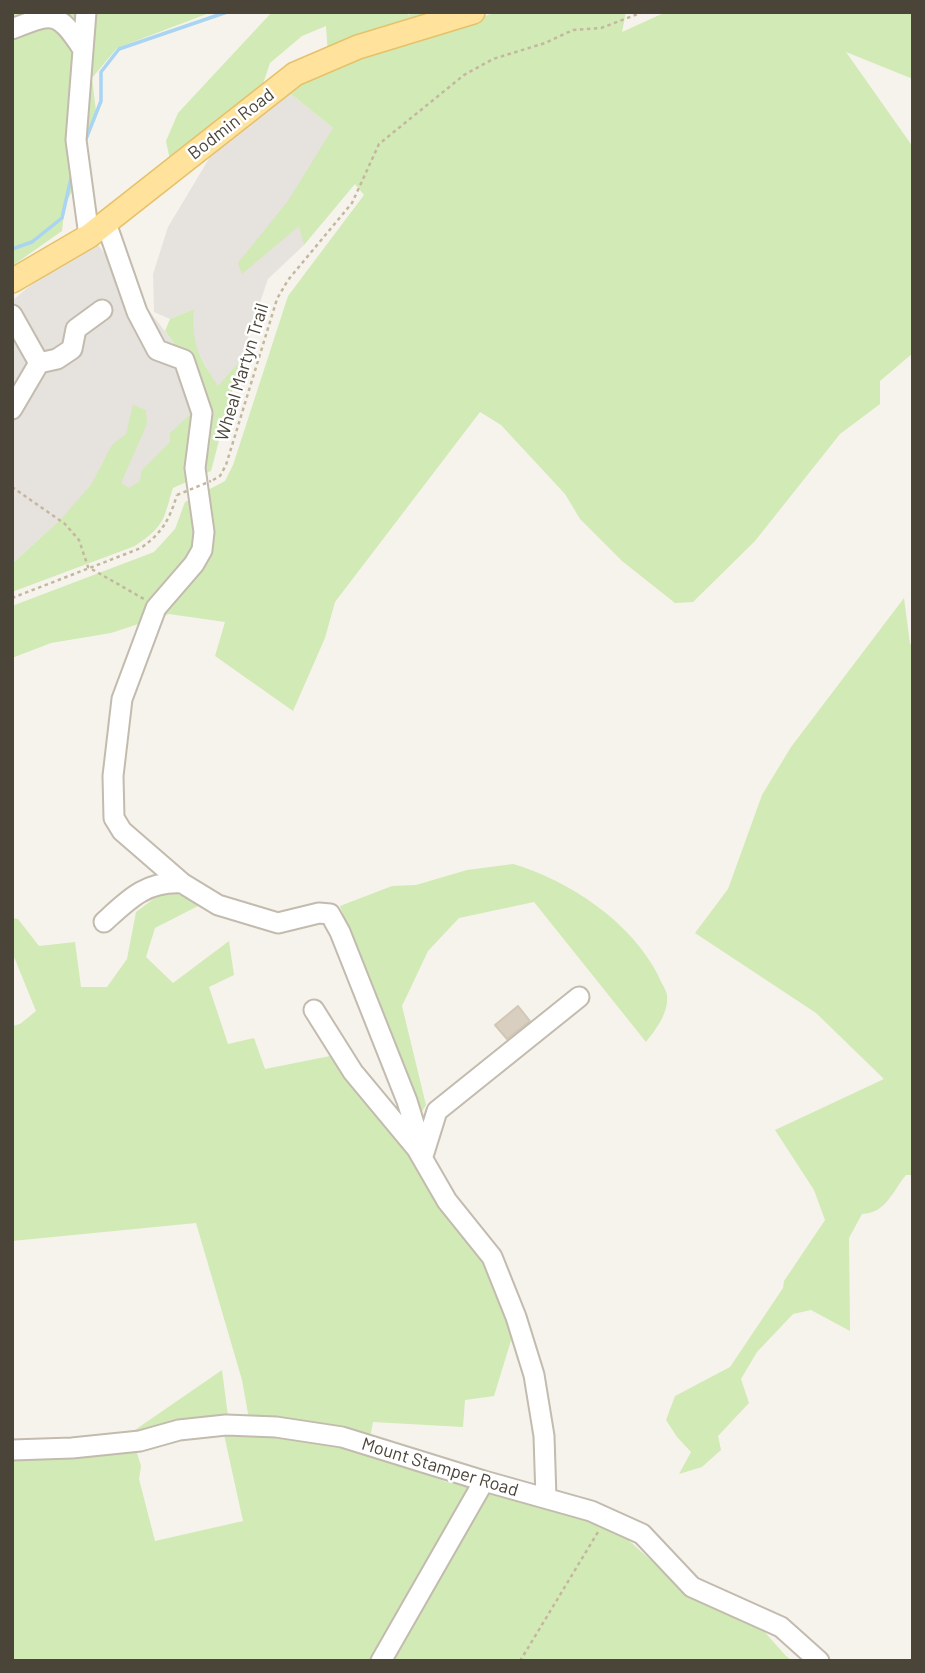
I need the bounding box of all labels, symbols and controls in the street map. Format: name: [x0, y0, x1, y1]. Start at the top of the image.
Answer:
street label: Bodmin Road: [184, 84, 278, 164]
street label: Wheal Martyn Trail: [211, 301, 273, 443]
street label: Mount Stamper Road: [359, 1433, 521, 1501]

